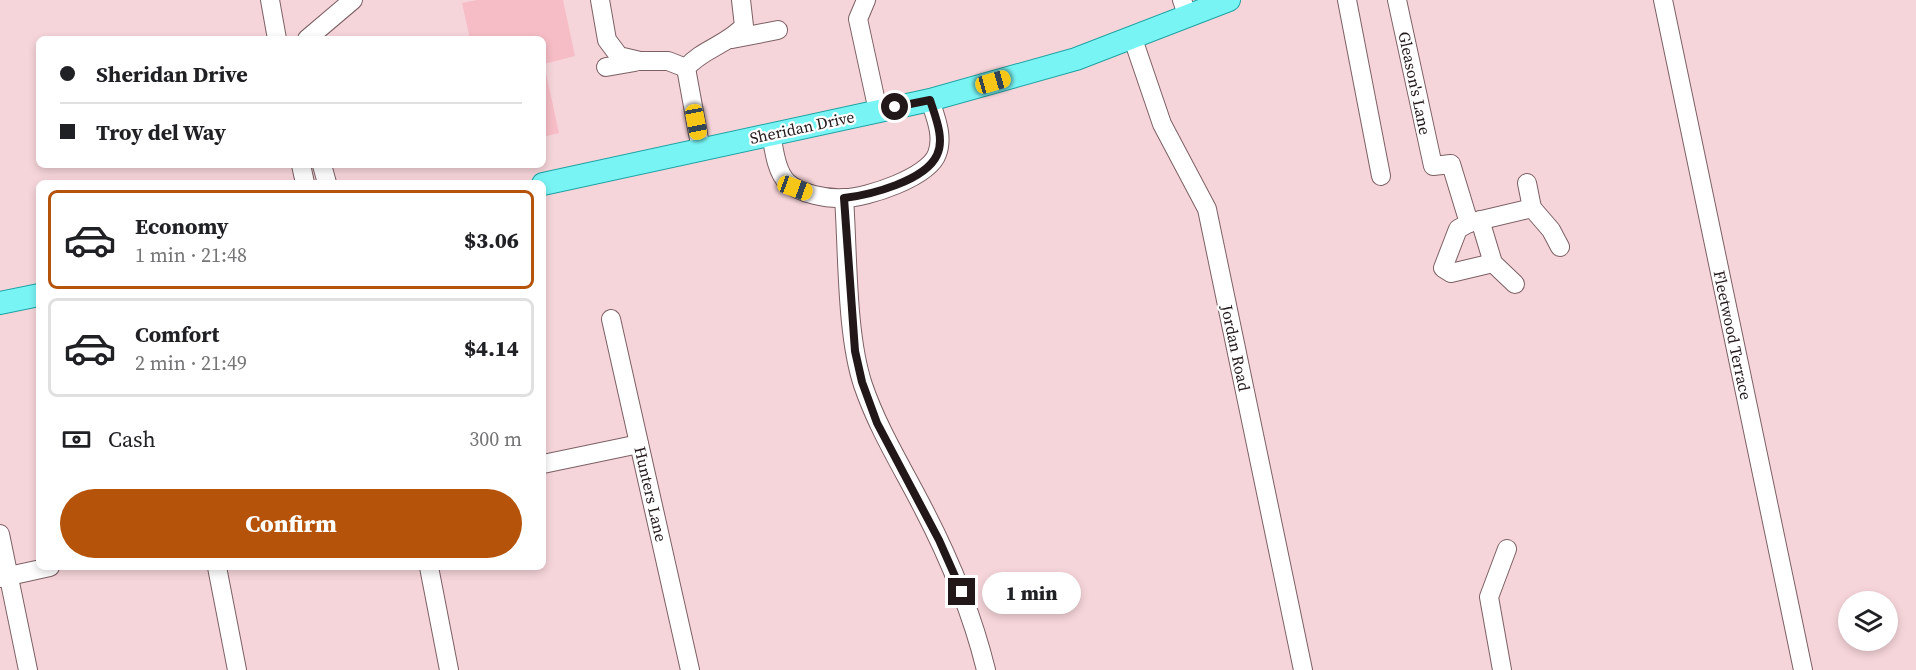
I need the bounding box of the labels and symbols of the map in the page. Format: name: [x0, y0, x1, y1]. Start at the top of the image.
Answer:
street label: Gleason's Lane: [1393, 29, 1437, 137]
car: [973, 68, 1013, 96]
route start: [881, 93, 908, 120]
car: [684, 103, 708, 141]
street label: Sheridan Drive: [748, 105, 856, 149]
car: [775, 173, 815, 203]
street label: Fleetwood Terrace: [1709, 268, 1757, 402]
street label: Jordan Road: [1216, 302, 1256, 393]
street label: Hunters Lane: [629, 444, 673, 544]
callout: 1 min: [983, 571, 1082, 613]
route end: [948, 578, 975, 605]

